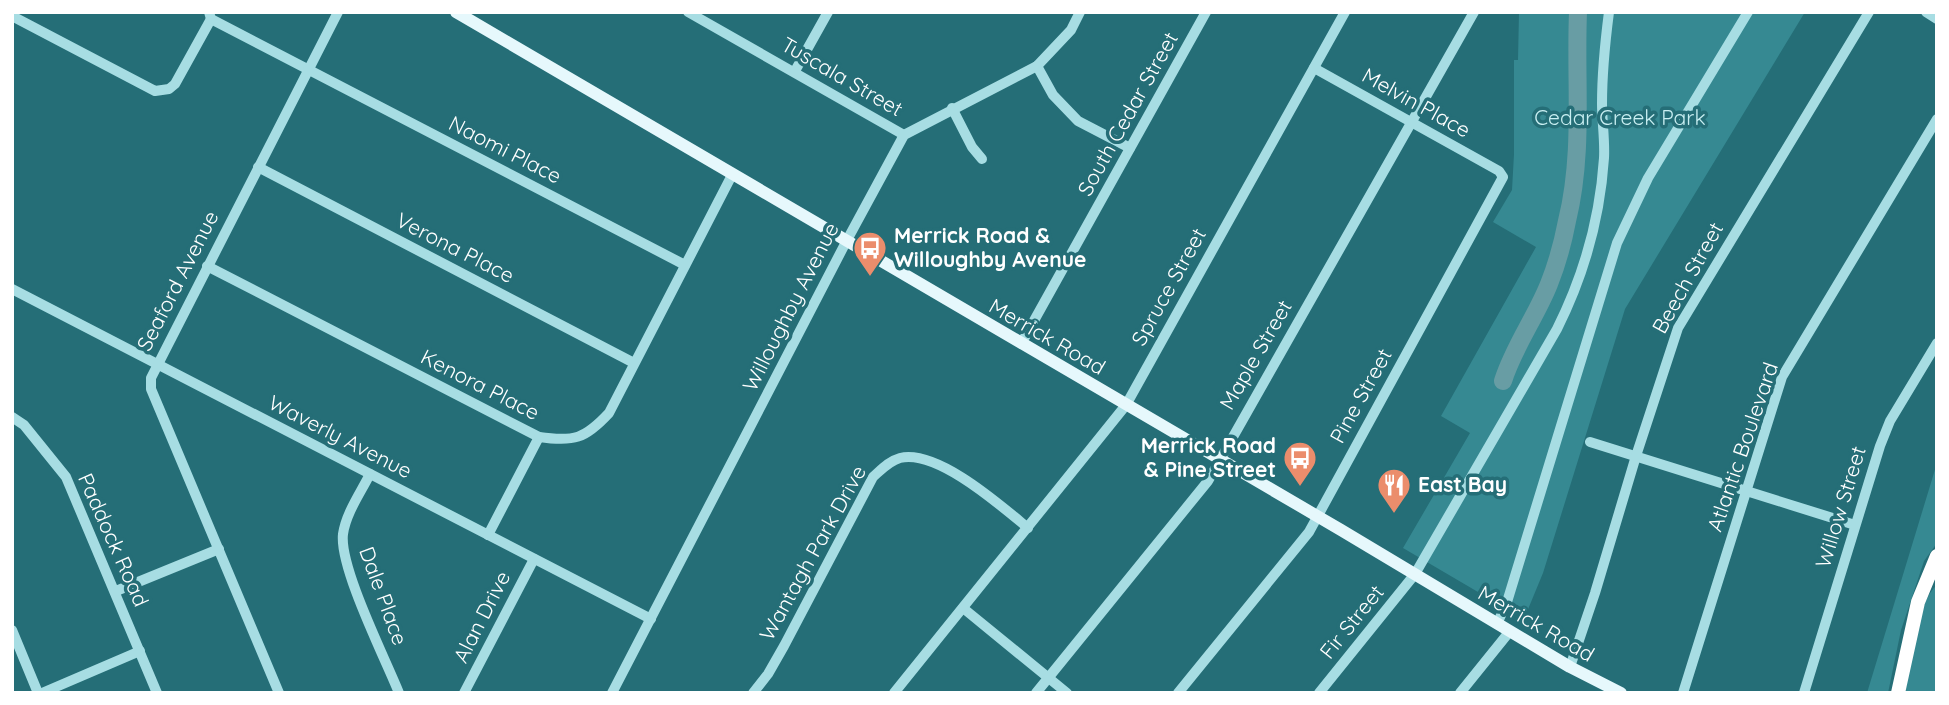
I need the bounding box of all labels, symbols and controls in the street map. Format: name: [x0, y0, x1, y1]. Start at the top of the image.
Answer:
street label: South Cedar Street: [1071, 27, 1183, 200]
street label: Tuscala Street: [777, 31, 908, 121]
street label: Melvin Place: [1358, 62, 1475, 143]
park label: Cedar Creek Park: [1534, 104, 1706, 130]
street label: Naomi Place: [445, 110, 566, 189]
street label: Seaford Avenue: [131, 206, 224, 355]
street label: Verona Place: [392, 206, 519, 288]
street label: Beech Street: [1646, 217, 1728, 338]
street label: Willoughby Avenue: [736, 218, 844, 395]
place label: Merrick Road & Willoughby Avenue: [894, 222, 1086, 272]
street label: Spruce Street: [1125, 223, 1211, 350]
bus stop icon: Merrick Road & Willoughby Avenue: [851, 229, 889, 278]
street label: Merrick Road: [985, 292, 1110, 380]
street label: Maple Street: [1213, 295, 1297, 414]
street label: Kenora Place: [417, 343, 544, 425]
street label: Pine Street: [1324, 344, 1397, 447]
street label: Atlantic Boulevard: [1701, 359, 1783, 535]
street label: Waverly Avenue: [264, 389, 417, 483]
place label: Merrick Road & Pine Street: [1141, 432, 1276, 482]
bus stop icon: Merrick Road & Pine Street: [1281, 439, 1319, 488]
street label: Willow Street: [1809, 443, 1871, 571]
street label: Wantagh Park Drive: [753, 460, 871, 645]
restaurant icon: East Bay: [1375, 466, 1413, 515]
street label: Paddock Road: [73, 469, 155, 610]
place label: East Bay: [1418, 471, 1507, 497]
street label: Dale Place: [354, 543, 414, 648]
street label: Alan Drive: [447, 566, 515, 667]
street label: Fir Street: [1314, 579, 1389, 664]
street label: Merrick Road: [1474, 579, 1599, 667]

